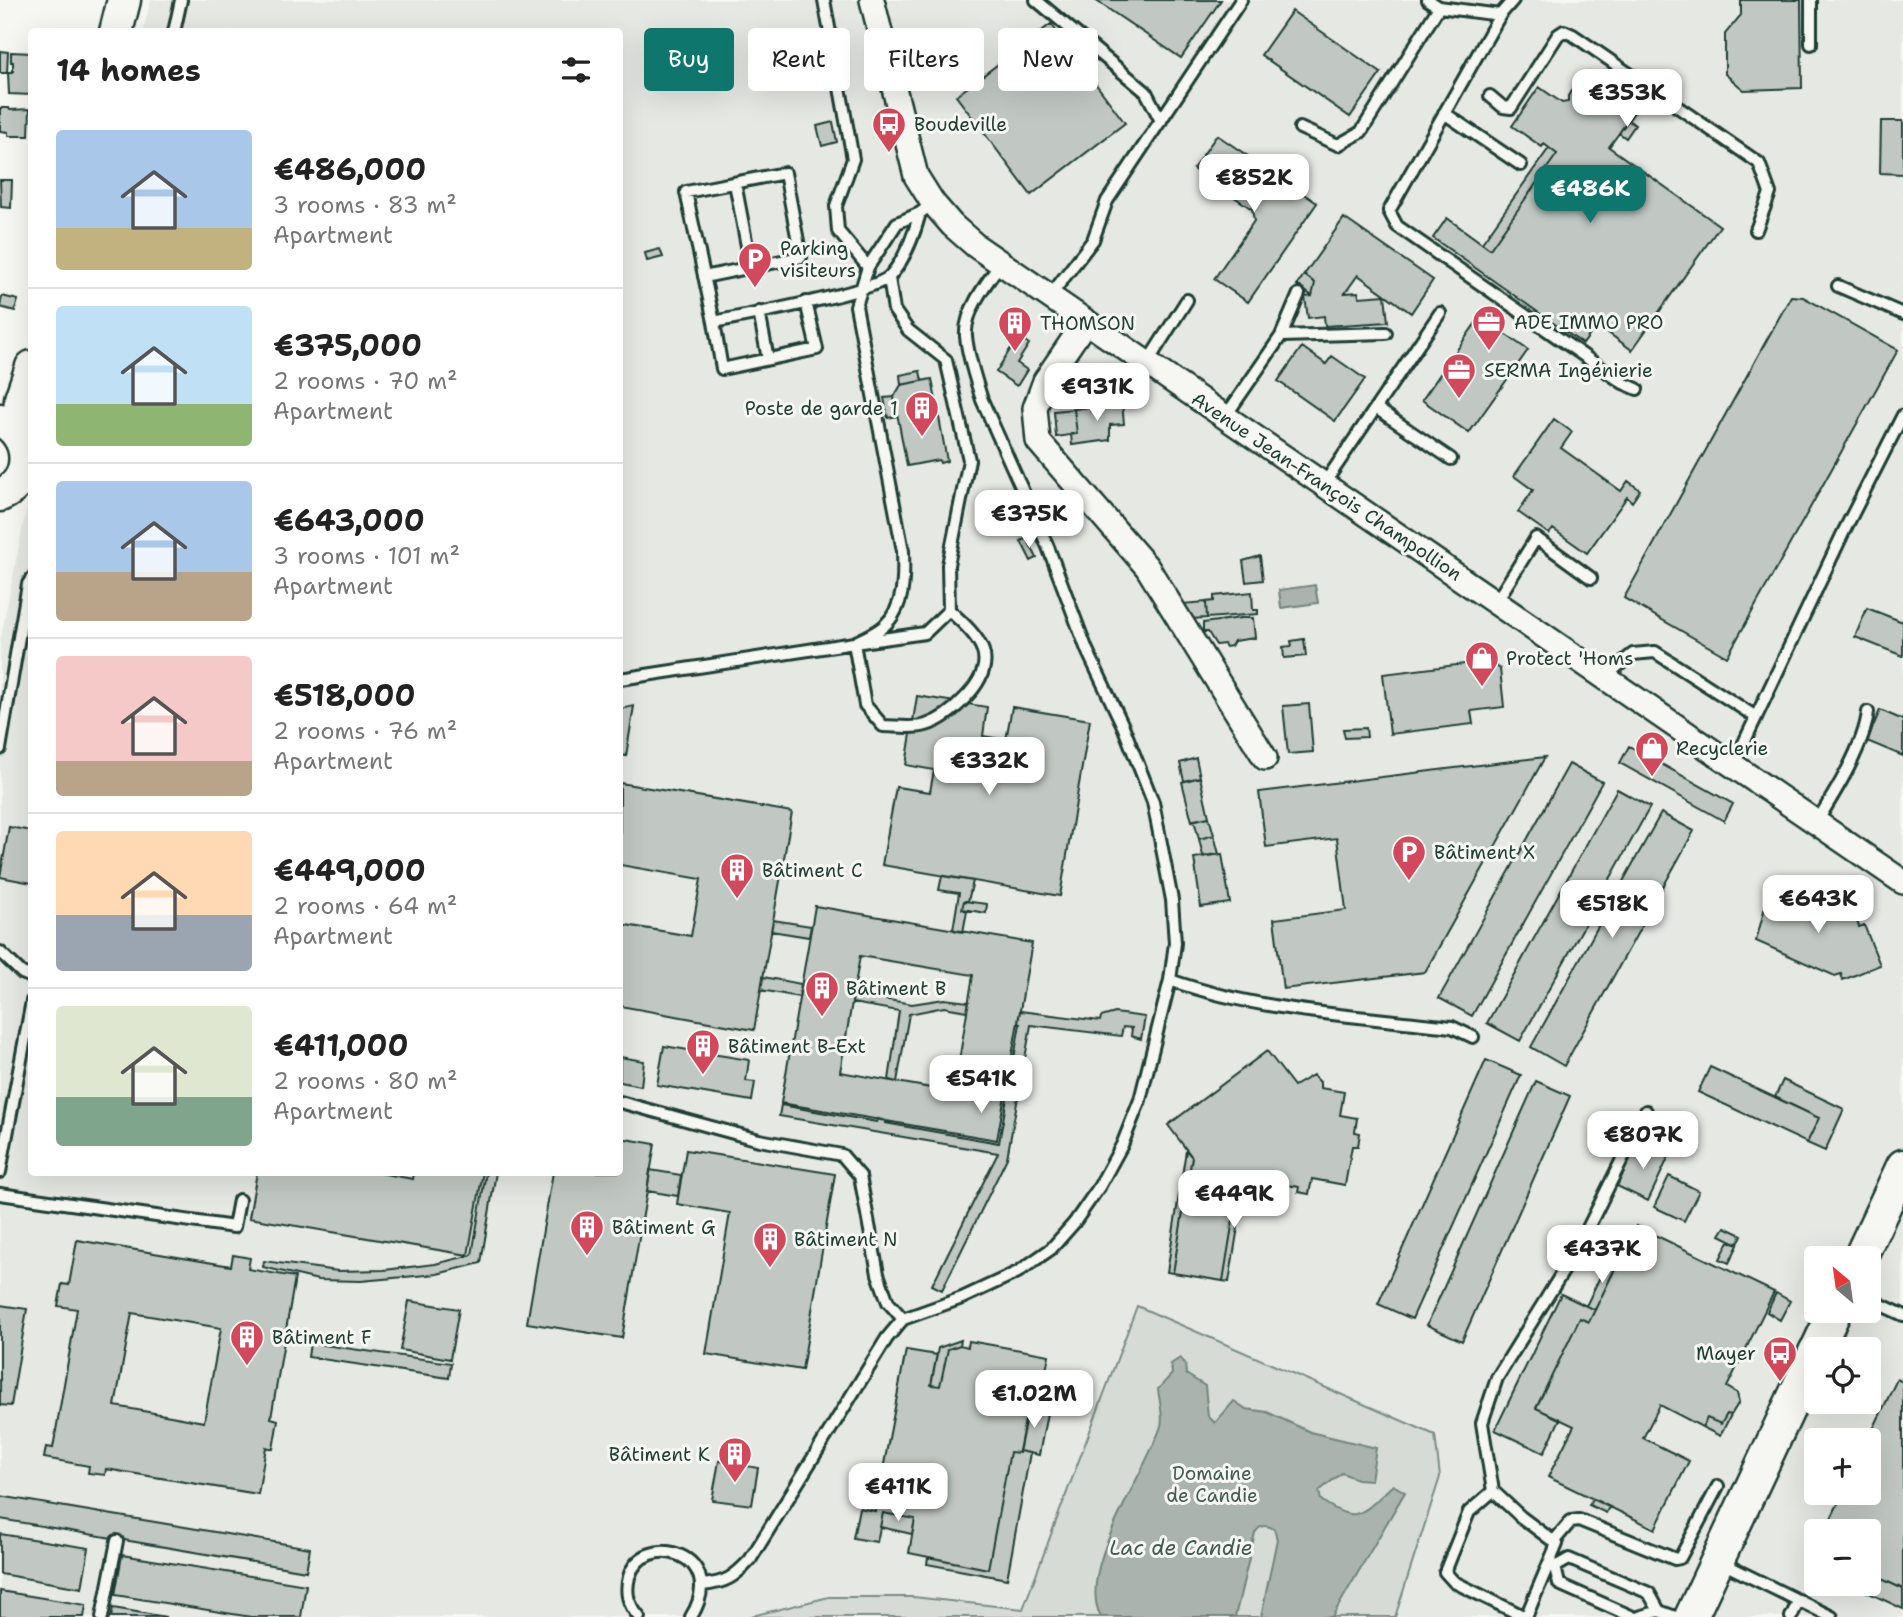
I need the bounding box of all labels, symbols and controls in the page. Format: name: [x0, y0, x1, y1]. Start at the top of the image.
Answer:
chip: Buy: [644, 28, 734, 91]
chip: Rent: [748, 28, 850, 91]
chip: Filters: [864, 28, 984, 91]
chip: New: [998, 28, 1098, 91]
text: 14 homes: [56, 50, 201, 91]
icon: filters: [557, 51, 595, 89]
pin: €353K: [1578, 69, 1676, 129]
text: €353K: [1588, 77, 1666, 107]
bus stop icon: Boudeville: [870, 105, 908, 154]
place label: Boudeville: [914, 112, 1007, 137]
text: €486,000: [273, 149, 426, 190]
pin: €852K: [1205, 154, 1303, 214]
icon: home: [112, 158, 196, 242]
text: €852K: [1215, 162, 1293, 192]
pin: €486K: [1541, 166, 1639, 225]
text: €486K: [1550, 173, 1630, 203]
text: 3 rooms · 83 m²: [273, 190, 457, 220]
text: Apartment: [273, 220, 393, 250]
place label: Parking visiteurs: [780, 236, 856, 283]
parking icon: Parking visiteurs: [736, 240, 774, 289]
office icon: ADE IMMO PRO: [1470, 303, 1508, 352]
building icon: THOMSON: [996, 304, 1034, 353]
place label: ADE IMMO PRO: [1514, 310, 1663, 335]
place label: THOMSON: [1040, 311, 1135, 336]
text: €375,000: [273, 325, 422, 366]
icon: home: [112, 334, 196, 418]
office icon: SERMA Ingénierie: [1440, 351, 1478, 400]
place label: SERMA Ingénierie: [1484, 358, 1653, 383]
pin: €931K: [1048, 364, 1146, 423]
text: 2 rooms · 70 m²: [273, 366, 458, 396]
text: €931K: [1060, 371, 1134, 401]
street label: Avenue Jean-François Champollion: [1187, 386, 1467, 587]
building icon: Poste de garde 1: [903, 389, 941, 438]
text: Apartment: [273, 396, 393, 426]
place label: Poste de garde 1: [745, 396, 898, 421]
pin: €375K: [980, 490, 1078, 550]
text: €375K: [991, 498, 1067, 528]
text: €643,000: [273, 500, 425, 541]
icon: home: [112, 509, 196, 593]
text: 3 rooms · 101 m²: [273, 541, 460, 571]
text: Apartment: [273, 571, 393, 601]
shop icon: Protect 'Homs: [1463, 639, 1501, 688]
place label: Protect 'Homs: [1506, 646, 1634, 671]
text: €518,000: [273, 675, 415, 716]
icon: home: [112, 684, 196, 768]
text: 2 rooms · 76 m²: [273, 716, 457, 746]
shop icon: Recyclerie: [1633, 729, 1671, 778]
place label: Recyclerie: [1676, 736, 1768, 761]
pin: €332K: [940, 738, 1038, 797]
text: €332K: [950, 745, 1028, 775]
text: Apartment: [273, 746, 393, 776]
parking icon: Bâtiment X: [1390, 833, 1428, 882]
place label: Bâtiment X: [1434, 840, 1535, 865]
text: €449,000: [273, 850, 426, 891]
building icon: Bâtiment C: [718, 851, 756, 900]
place label: Bâtiment C: [762, 858, 863, 883]
icon: home: [112, 859, 196, 943]
pin: €643K: [1769, 876, 1867, 935]
pin: €518K: [1563, 880, 1661, 940]
text: €643K: [1779, 883, 1857, 913]
text: €518K: [1576, 888, 1648, 918]
text: 2 rooms · 64 m²: [273, 891, 457, 921]
text: Apartment: [273, 921, 393, 951]
building icon: Bâtiment B: [803, 969, 841, 1018]
place label: Bâtiment B: [846, 976, 946, 1001]
text: €411,000: [273, 1025, 409, 1066]
building icon: Bâtiment B-Ext: [684, 1027, 722, 1076]
icon: home: [112, 1034, 196, 1118]
place label: Bâtiment B-Ext: [728, 1034, 866, 1059]
pin: €541K: [932, 1056, 1030, 1115]
text: €541K: [945, 1063, 1017, 1093]
text: 2 rooms · 80 m²: [273, 1066, 458, 1096]
text: Apartment: [273, 1096, 393, 1126]
pin: €807K: [1594, 1112, 1692, 1171]
text: €807K: [1603, 1119, 1683, 1149]
pin: €449K: [1185, 1170, 1283, 1230]
text: €449K: [1194, 1178, 1274, 1208]
building icon: Bâtiment G: [568, 1208, 606, 1257]
place label: Bâtiment G: [612, 1215, 715, 1240]
building icon: Bâtiment N: [751, 1220, 789, 1269]
pin: €437K: [1553, 1226, 1651, 1285]
place label: Bâtiment N: [794, 1227, 897, 1252]
text: €437K: [1563, 1233, 1641, 1263]
north arrow: [1804, 1246, 1881, 1323]
map controls: [1804, 1246, 1881, 1596]
building icon: Bâtiment F: [228, 1318, 266, 1367]
place label: Bâtiment F: [272, 1325, 372, 1350]
bus stop icon: Mayer: [1761, 1334, 1799, 1383]
button: locate: [1804, 1337, 1881, 1414]
place label: Mayer: [1696, 1341, 1756, 1366]
pin: €1.02M: [977, 1370, 1091, 1430]
text: €1.02M: [991, 1378, 1077, 1408]
button: +: [1804, 1428, 1881, 1505]
building icon: Bâtiment K: [716, 1435, 754, 1484]
place label: Bâtiment K: [609, 1442, 710, 1467]
park label: Domaine de Candie: [1166, 1461, 1258, 1508]
pin: €411K: [849, 1464, 947, 1523]
text: €411K: [865, 1471, 931, 1501]
button: −: [1804, 1519, 1881, 1596]
water label: Lac de Candie: [1109, 1534, 1253, 1562]

